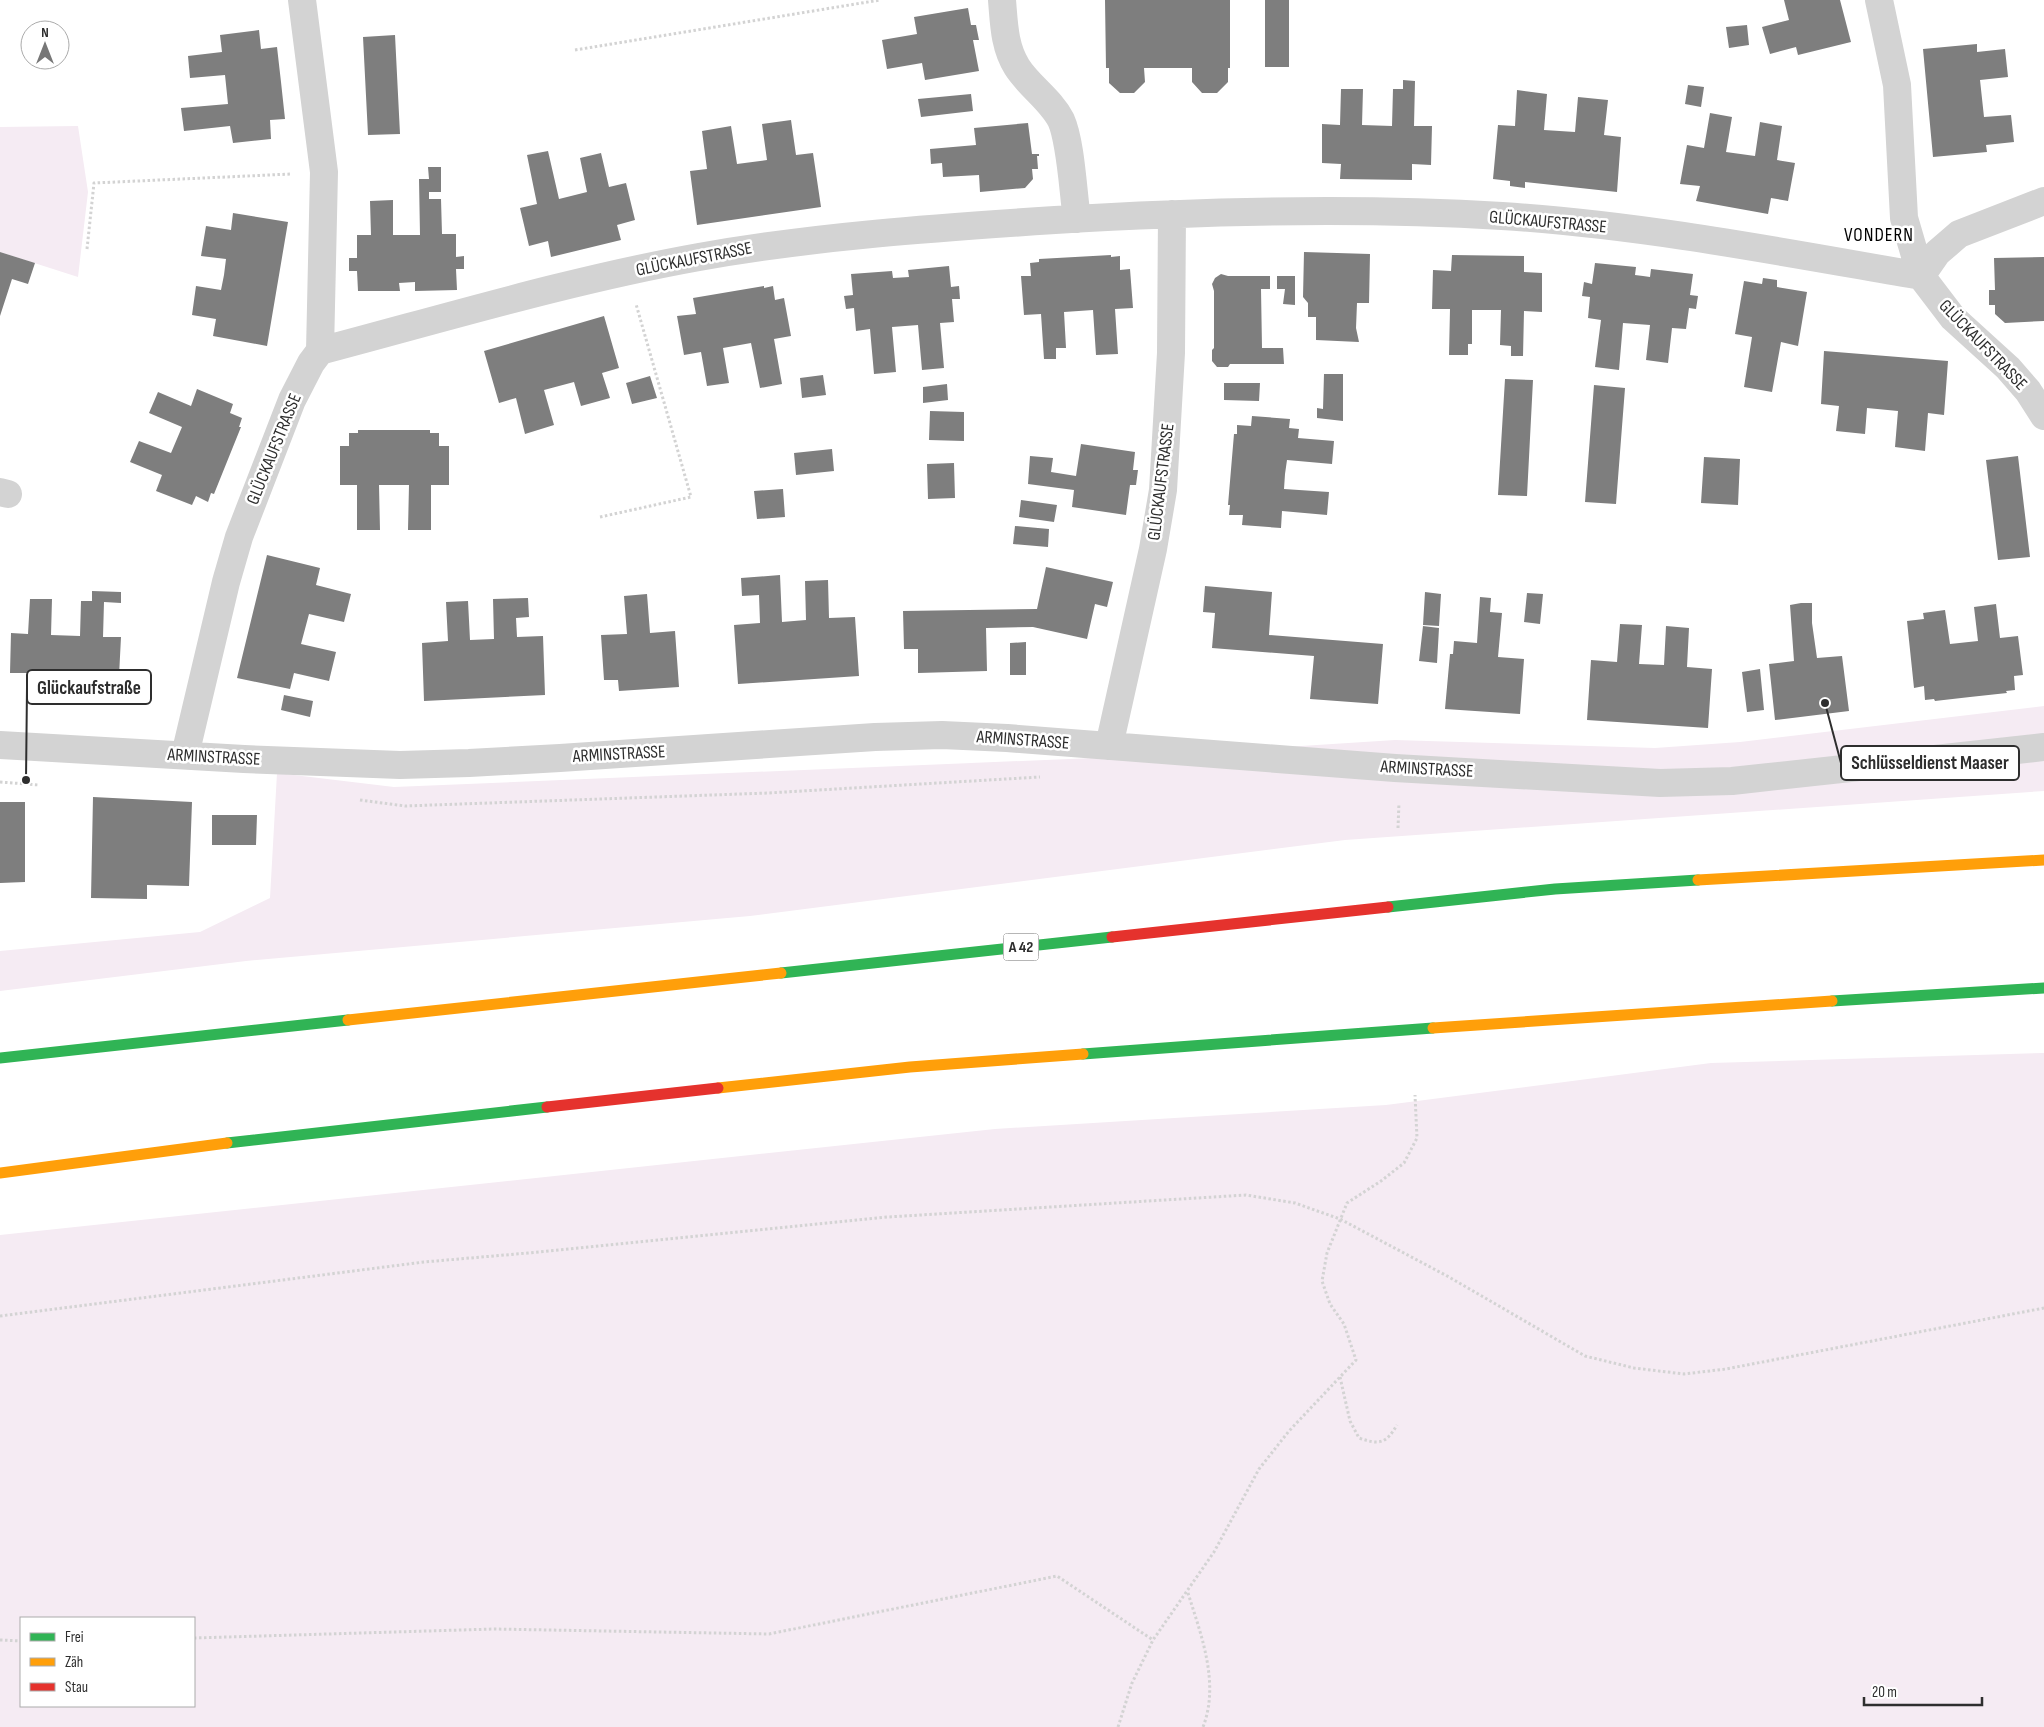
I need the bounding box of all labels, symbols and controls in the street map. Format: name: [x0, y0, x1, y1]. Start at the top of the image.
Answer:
north arrow: [20, 20, 70, 70]
text: N: [41, 24, 49, 41]
street label: GLÜCKAUFSTRASSE: [1488, 206, 1608, 238]
district label: VONDERN: [1844, 224, 1914, 247]
street label: GLÜCKAUFSTRASSE: [634, 237, 754, 281]
street label: GLÜCKAUFSTRASSE: [1935, 295, 2031, 395]
street label: GLÜCKAUFSTRASSE: [242, 390, 306, 508]
street label: GLÜCKAUFSTRASSE: [1143, 422, 1179, 542]
callout: Glückaufstraße: [27, 670, 151, 704]
text: Glückaufstraße: [37, 677, 141, 700]
street label: ARMINSTRASSE: [975, 726, 1070, 754]
street label: ARMINSTRASSE: [571, 741, 666, 767]
street label: ARMINSTRASSE: [166, 744, 261, 770]
callout: Schlüsseldienst Maaser: [1841, 746, 2019, 780]
text: Schlüsseldienst Maaser: [1851, 752, 2009, 775]
street label: ARMINSTRASSE: [1379, 756, 1474, 782]
road number: A 42: [1004, 934, 1038, 960]
legend: [20, 1617, 195, 1707]
text: Frei: [65, 1628, 84, 1647]
text: Zäh: [65, 1653, 83, 1672]
scale bar: [1864, 1674, 1982, 1706]
text: Stau: [65, 1678, 88, 1697]
text: 20 m: [1872, 1683, 1897, 1702]

